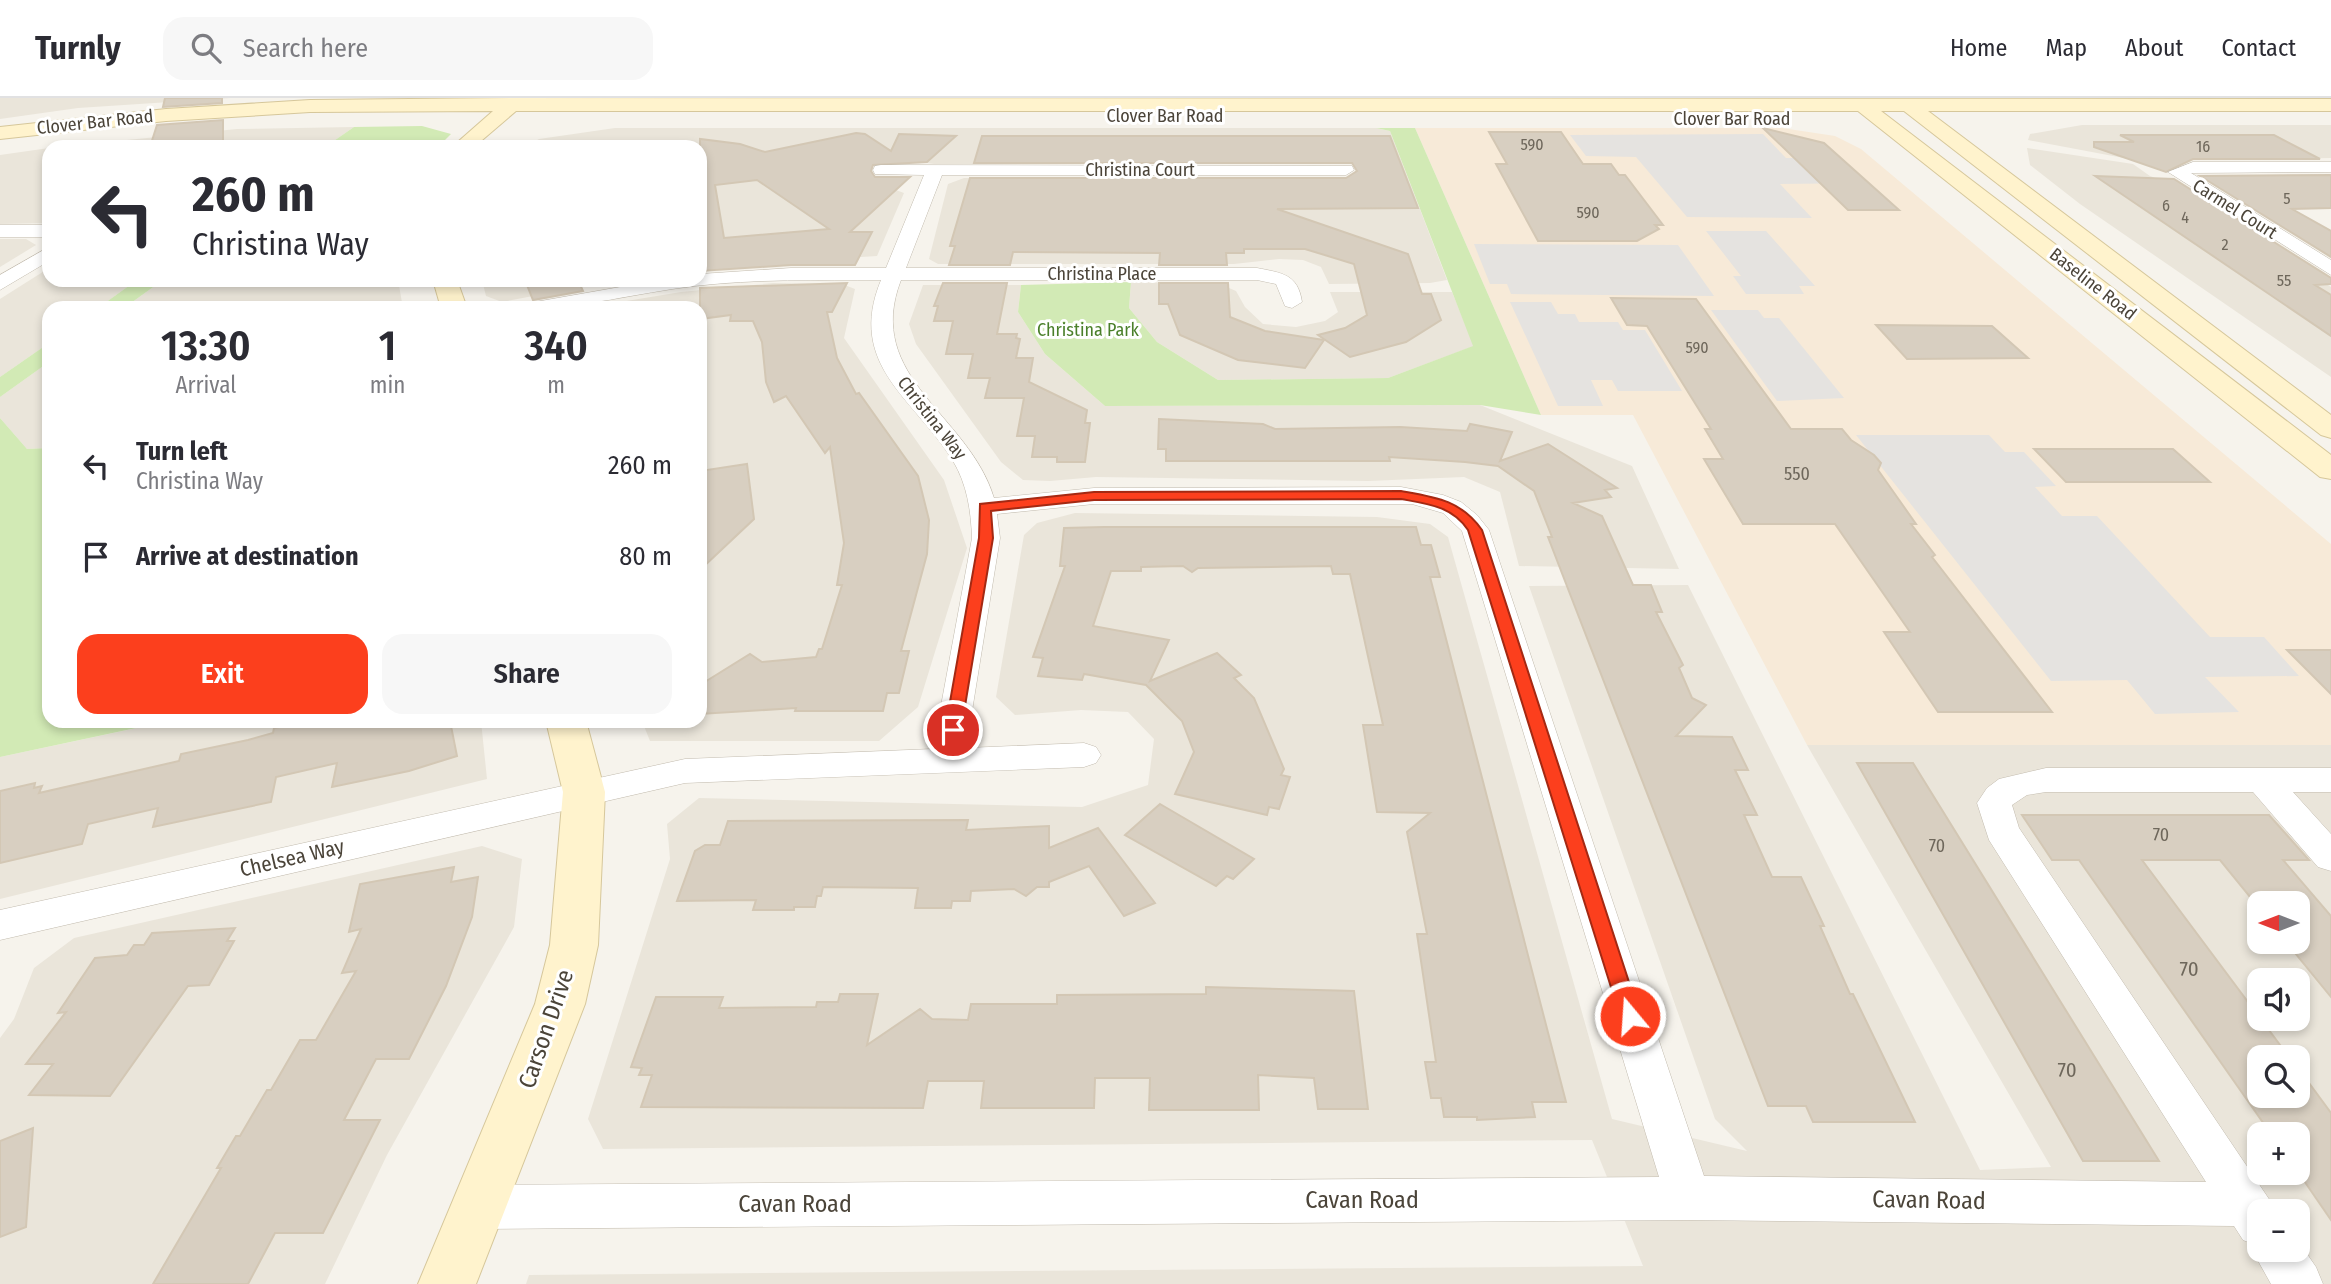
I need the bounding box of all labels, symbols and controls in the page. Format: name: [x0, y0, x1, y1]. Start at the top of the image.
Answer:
search box: [163, 17, 653, 80]
text: Turnly: [35, 28, 121, 68]
icon: search: [187, 29, 225, 67]
text: Search here: [243, 33, 368, 64]
text: Home: [1950, 34, 2007, 62]
text: Map: [2045, 34, 2087, 62]
text: About: [2125, 34, 2183, 62]
text: Contact: [2221, 34, 2296, 62]
street label: Clover Bar Road: [36, 105, 154, 139]
street label: Clover Bar Road: [1107, 105, 1223, 127]
street label: Clover Bar Road: [1674, 108, 1790, 130]
house number: 590: [1520, 135, 1544, 154]
house number: 16: [2196, 137, 2210, 156]
street label: Christina Court: [1085, 159, 1195, 181]
text: 260 m: [192, 165, 315, 224]
icon: left: [77, 168, 168, 259]
street label: Carmel Court: [2189, 174, 2281, 244]
house number: 5: [2283, 189, 2291, 208]
house number: 6: [2162, 196, 2170, 215]
house number: 590: [1576, 203, 1600, 222]
house number: 4: [2181, 208, 2189, 227]
text: Christina Way: [192, 225, 369, 263]
house number: 2: [2221, 235, 2229, 254]
street label: Baseline Road: [2045, 243, 2141, 325]
street label: Christina Place: [1048, 263, 1157, 285]
house number: 55: [2277, 271, 2291, 290]
park label: Christina Park: [1037, 319, 1140, 341]
text: 13:30: [161, 321, 251, 371]
text: 1: [379, 321, 396, 371]
text: 340: [524, 321, 588, 371]
house number: 590: [1685, 338, 1709, 357]
text: Arrival: [175, 371, 236, 399]
text: min: [370, 371, 405, 399]
text: m: [547, 371, 565, 399]
street label: Christina Way: [893, 372, 971, 464]
text: Turn left: [136, 436, 228, 467]
icon: left: [77, 447, 115, 485]
text: 260 m: [608, 450, 672, 481]
house number: 550: [1784, 463, 1810, 485]
text: Christina Way: [136, 467, 263, 495]
icon: arrive: [77, 538, 115, 576]
text: Arrive at destination: [136, 541, 359, 572]
text: 80 m: [619, 541, 672, 572]
button: Exit: [77, 634, 368, 714]
button: Share: [382, 634, 672, 714]
pin: [923, 700, 983, 760]
icon: arrive: [934, 711, 972, 749]
house number: 70: [2153, 824, 2169, 846]
street label: Chelsea Way: [237, 833, 347, 883]
house number: 70: [1929, 835, 1945, 857]
north arrow: [2247, 891, 2310, 954]
map controls: [2247, 891, 2310, 1262]
house number: 70: [2179, 956, 2199, 982]
street label: Carson Drive: [513, 966, 579, 1092]
button: sound: [2247, 968, 2310, 1031]
position arrow: [1593, 979, 1667, 1053]
button: search: [2247, 1045, 2310, 1108]
house number: 70: [2057, 1057, 2077, 1083]
button: +: [2247, 1122, 2310, 1185]
street label: Cavan Road: [1872, 1185, 1986, 1215]
street label: Cavan Road: [1305, 1186, 1419, 1214]
street label: Cavan Road: [738, 1190, 852, 1218]
button: −: [2247, 1199, 2310, 1262]

